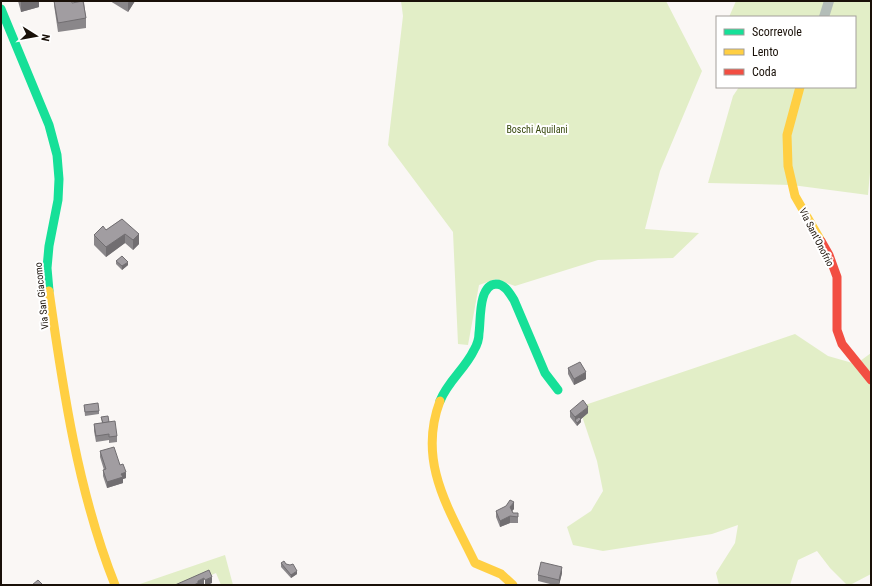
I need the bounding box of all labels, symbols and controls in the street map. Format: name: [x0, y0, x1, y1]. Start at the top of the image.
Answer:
north arrow: [16, 16, 56, 56]
legend: [716, 16, 856, 88]
text: Scorrevole: [752, 25, 802, 39]
text: N: [38, 33, 52, 43]
text: Lento: [752, 45, 779, 59]
text: Coda: [752, 65, 777, 79]
park label: Boschi Aquilani: [506, 124, 568, 135]
street label: Via Sant'Onofrio: [797, 206, 836, 268]
street label: Via San Giacomo: [33, 262, 50, 330]

